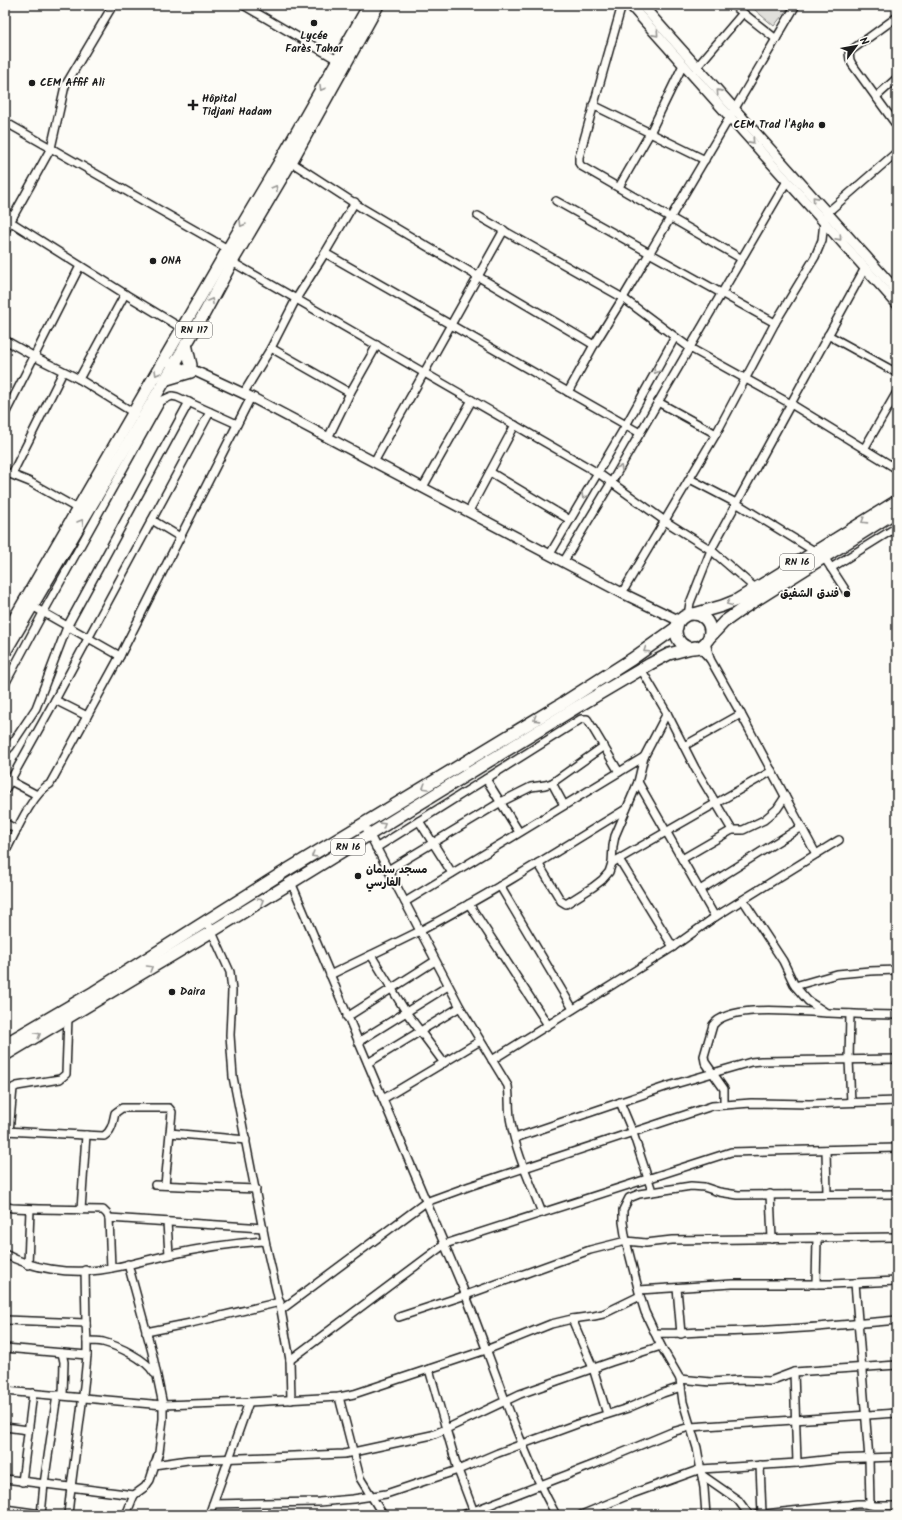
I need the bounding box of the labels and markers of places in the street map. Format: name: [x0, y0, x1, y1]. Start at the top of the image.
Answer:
marker: Lycée Farès Tahar: [309, 18, 319, 28]
place label: Lycée Farès Tahar: [285, 27, 344, 58]
place label: CEM Affif Ali: [40, 74, 106, 92]
marker: CEM Affif Ali: [27, 78, 37, 88]
place label: Hôpital Tidjani Hadam: [202, 90, 272, 121]
marker: Hôpital Tidjani Hadam: [187, 99, 199, 111]
place label: CEM Trad l'Agha: [733, 116, 814, 134]
marker: CEM Trad l'Agha: [817, 120, 827, 130]
place label: ONA: [161, 252, 182, 270]
marker: ONA: [148, 256, 158, 266]
place label: فندق الشفيق: [780, 585, 839, 603]
marker: فندق الشفيق: [842, 589, 852, 599]
place label: مسجد سلمان الفارسي: [366, 861, 427, 892]
marker: مسجد سلمان الفارسي: [353, 871, 363, 881]
place label: Daira: [180, 983, 206, 1001]
marker: Daira: [167, 987, 177, 997]

